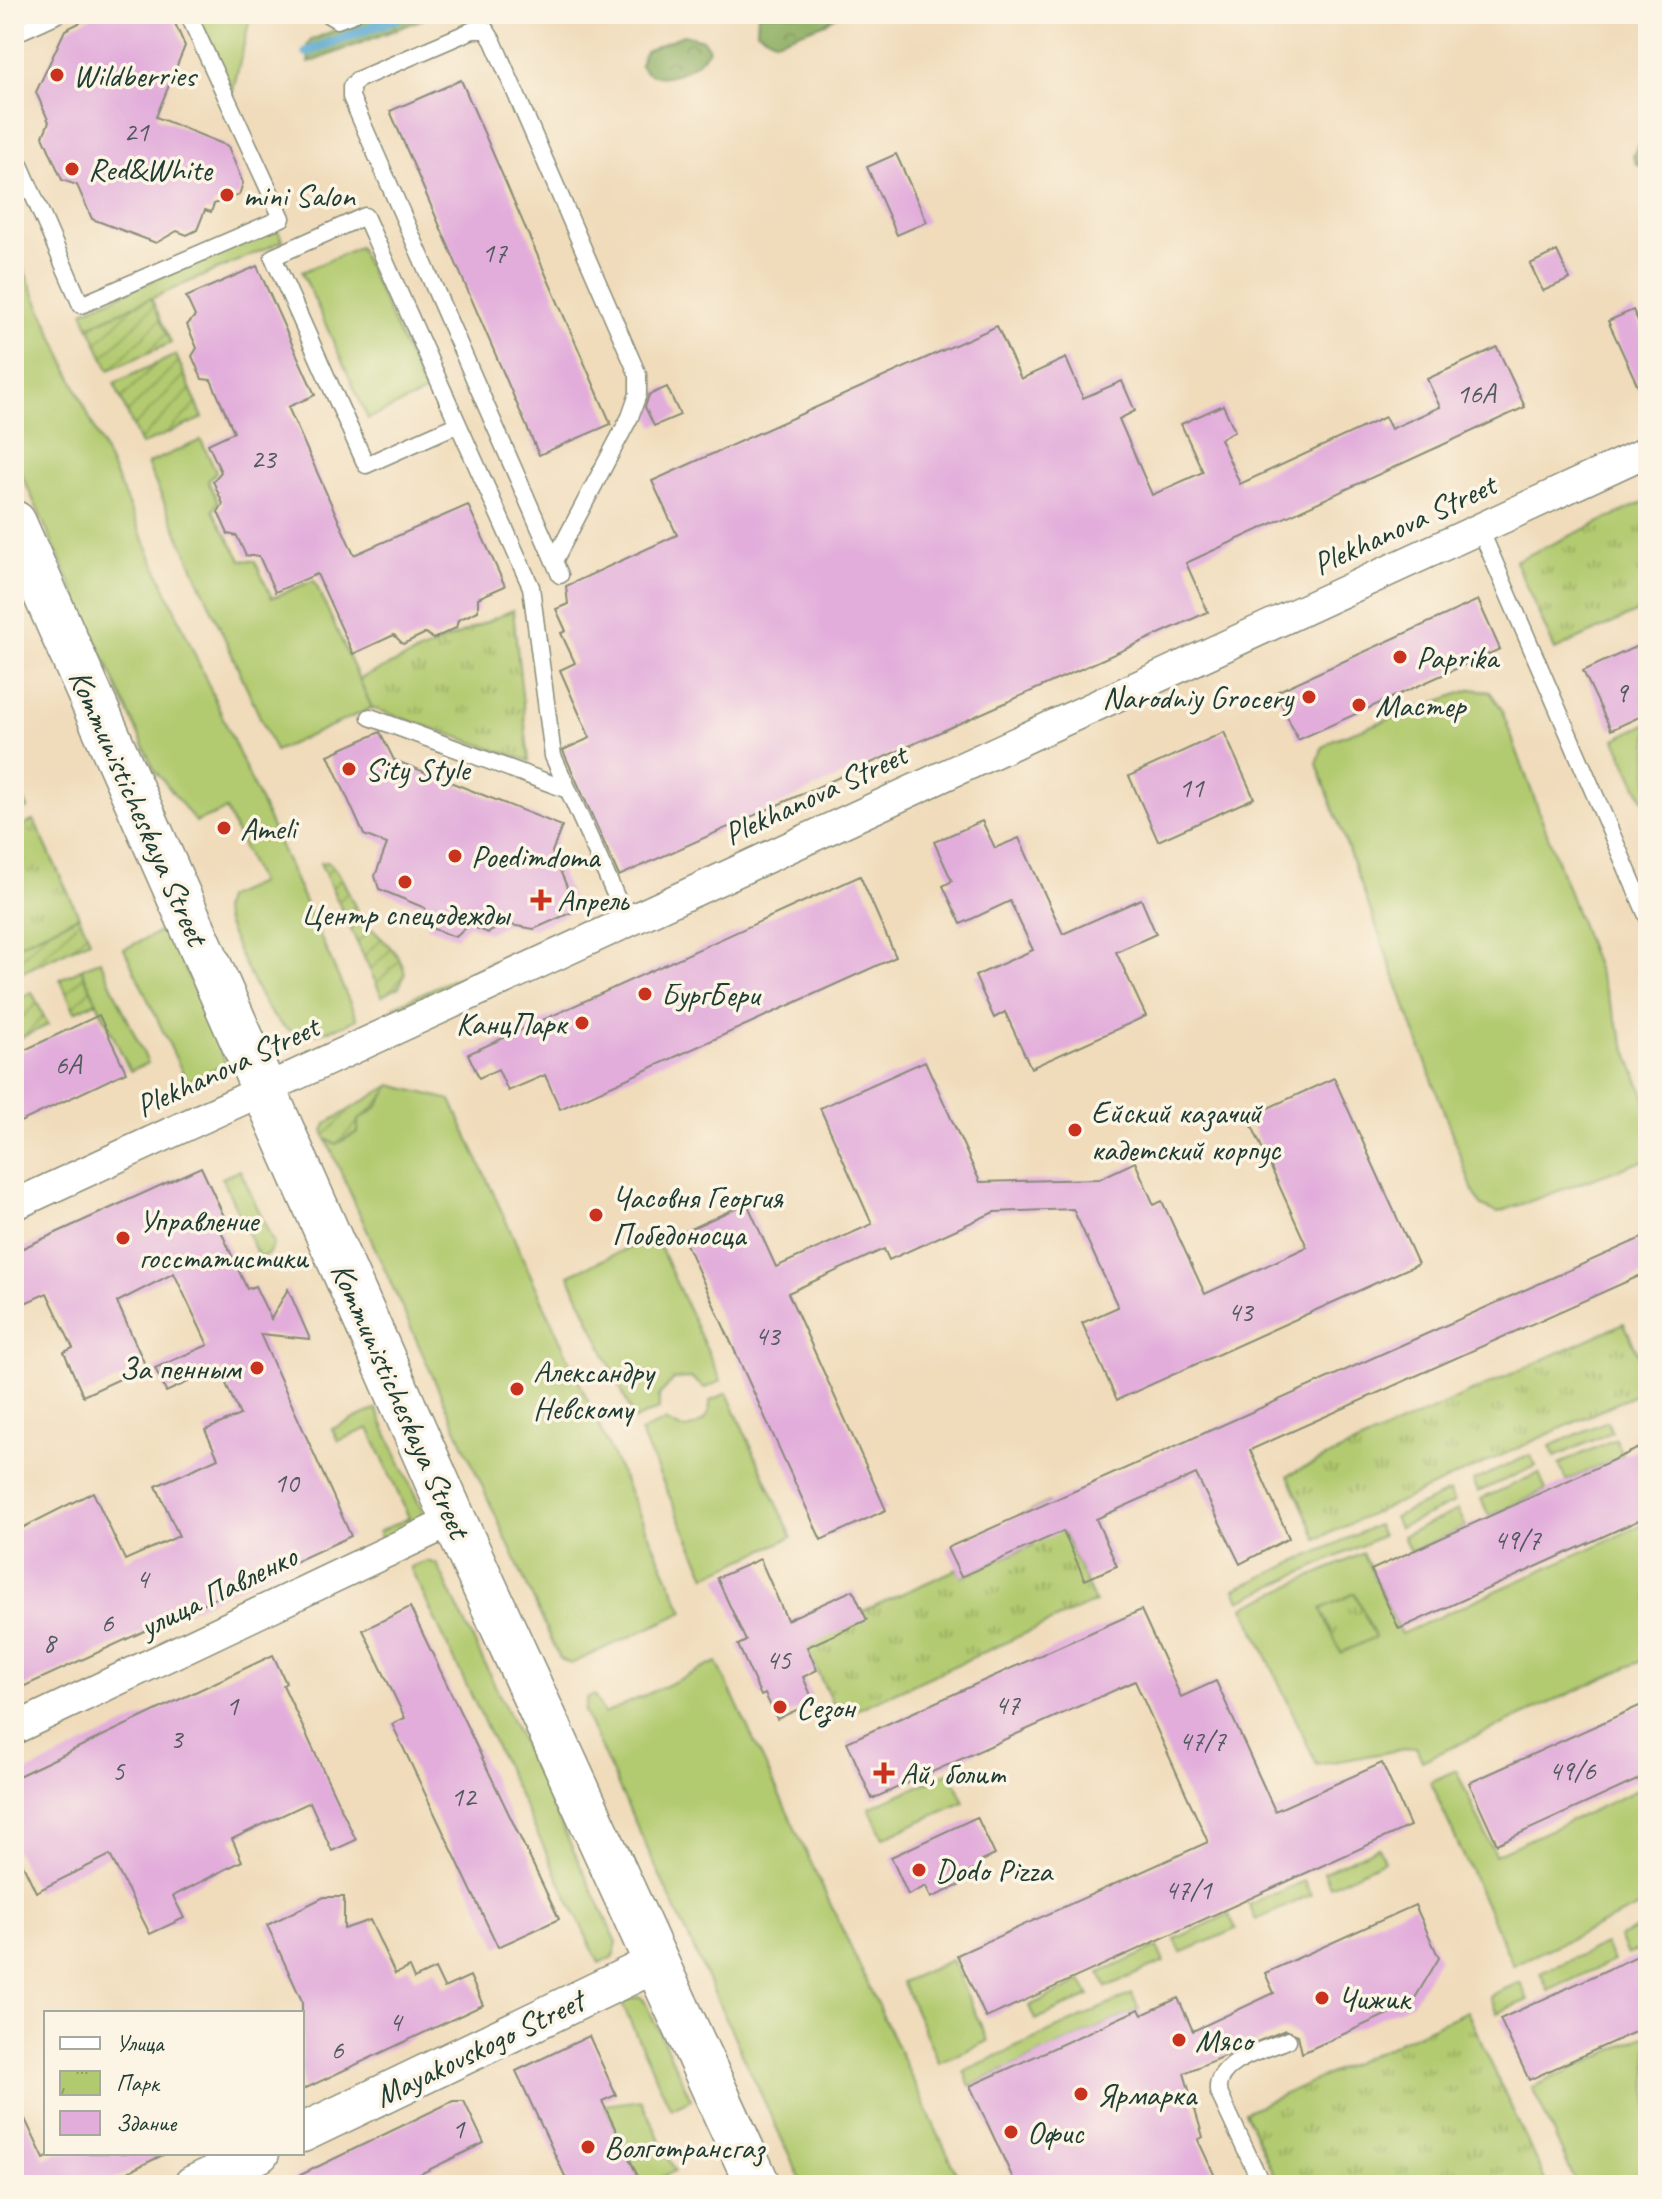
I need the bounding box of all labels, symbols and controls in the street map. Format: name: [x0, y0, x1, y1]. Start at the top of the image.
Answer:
place label: Wildberries: [73, 55, 199, 96]
marker: Wildberries: [48, 66, 66, 84]
house number: 21: [123, 114, 150, 149]
place label: Red&White: [88, 149, 214, 190]
marker: Red&White: [63, 160, 81, 178]
place label: mini Salon: [243, 175, 356, 216]
marker: mini Salon: [218, 186, 236, 204]
house number: 17: [481, 235, 508, 270]
house number: 16А: [1456, 376, 1498, 411]
house number: 23: [250, 441, 278, 476]
street label: Plekhanova Street: [1306, 463, 1505, 585]
place label: Paprika: [1416, 637, 1501, 678]
marker: Paprika: [1391, 648, 1409, 666]
street label: Kommunisticheskaya Street: [59, 663, 219, 954]
house number: 9: [1615, 675, 1630, 710]
place label: Narodniy Grocery: [1102, 677, 1295, 718]
place label: Мастер: [1375, 685, 1467, 726]
marker: Narodniy Grocery: [1300, 688, 1318, 706]
marker: Мастер: [1350, 696, 1368, 714]
street label: Plekhanova Street: [717, 733, 916, 855]
place label: Sity Style: [365, 749, 472, 790]
marker: Sity Style: [340, 760, 358, 778]
house number: 11: [1178, 770, 1205, 805]
place label: Ameli: [240, 808, 300, 849]
marker: Ameli: [215, 819, 233, 837]
place label: Poedimdoma: [471, 836, 602, 877]
marker: Poedimdoma: [446, 847, 464, 865]
marker: Центр спецодежды: [396, 873, 414, 891]
place label: Апрель: [557, 880, 630, 921]
marker: Апрель: [532, 891, 550, 909]
place label: Центр спецодежды: [301, 894, 511, 935]
place label: БургБери: [661, 974, 762, 1015]
marker: БургБери: [636, 985, 654, 1003]
place label: КанцПарк: [456, 1003, 569, 1044]
street label: Plekhanova Street: [129, 1005, 328, 1127]
marker: КанцПарк: [573, 1014, 591, 1032]
house number: 6А: [55, 1047, 83, 1082]
place label: Ейский казачий кадетский корпус: [1091, 1092, 1282, 1170]
marker: Ейский казачий кадетский корпус: [1066, 1121, 1084, 1139]
place label: Часовня Георгия Победоносца: [612, 1177, 784, 1255]
place label: Управление госстатистики: [139, 1200, 310, 1278]
marker: Часовня Георгия Победоносца: [587, 1206, 605, 1224]
marker: Управление госстатистики: [114, 1229, 132, 1247]
street label: Kommunisticheskaya Street: [321, 1256, 481, 1547]
house number: 43: [1227, 1294, 1255, 1329]
house number: 43: [754, 1318, 782, 1353]
place label: За пенным: [119, 1348, 242, 1389]
place label: Александру Невскому: [533, 1351, 657, 1429]
marker: За пенным: [248, 1359, 266, 1377]
marker: Александру Невскому: [508, 1380, 526, 1398]
house number: 10: [273, 1465, 301, 1500]
house number: 49/7: [1493, 1522, 1542, 1557]
street label: улица Павленко: [131, 1535, 305, 1648]
house number: 4: [136, 1561, 151, 1596]
house number: 6: [101, 1605, 115, 1640]
house number: 8: [43, 1625, 58, 1660]
house number: 45: [765, 1642, 792, 1677]
place label: Сезон: [796, 1687, 857, 1728]
house number: 47: [994, 1687, 1021, 1722]
house number: 1: [226, 1688, 240, 1723]
marker: Сезон: [771, 1698, 789, 1716]
house number: 3: [170, 1721, 185, 1756]
house number: 47/7: [1178, 1723, 1227, 1758]
house number: 5: [112, 1753, 126, 1788]
place label: Ай, болит: [900, 1753, 1006, 1794]
house number: 49/6: [1548, 1753, 1597, 1788]
marker: Ай, болит: [875, 1764, 893, 1782]
house number: 12: [450, 1779, 478, 1814]
place label: Dodo Pizza: [935, 1850, 1054, 1891]
marker: Dodo Pizza: [910, 1861, 928, 1879]
house number: 47/1: [1164, 1872, 1213, 1907]
street label: Mayakovskogo Street: [368, 1978, 594, 2117]
place label: Чижик: [1338, 1978, 1412, 2019]
marker: Чижик: [1313, 1989, 1331, 2007]
house number: 4: [389, 2004, 404, 2039]
legend: [44, 2011, 304, 2155]
place label: Мясо: [1195, 2020, 1256, 2061]
text: Улица: [116, 2028, 165, 2058]
marker: Мясо: [1170, 2031, 1188, 2049]
house number: 6: [331, 2032, 345, 2067]
text: Парк: [116, 2068, 161, 2098]
place label: Ярмарка: [1097, 2074, 1198, 2115]
marker: Ярмарка: [1072, 2085, 1090, 2103]
text: Здание: [116, 2108, 178, 2138]
house number: 1: [452, 2111, 466, 2146]
place label: Офис: [1027, 2112, 1085, 2153]
marker: Офис: [1002, 2123, 1020, 2141]
place label: Волготрансгаз: [604, 2127, 766, 2168]
marker: Волготрансгаз: [579, 2138, 597, 2156]

